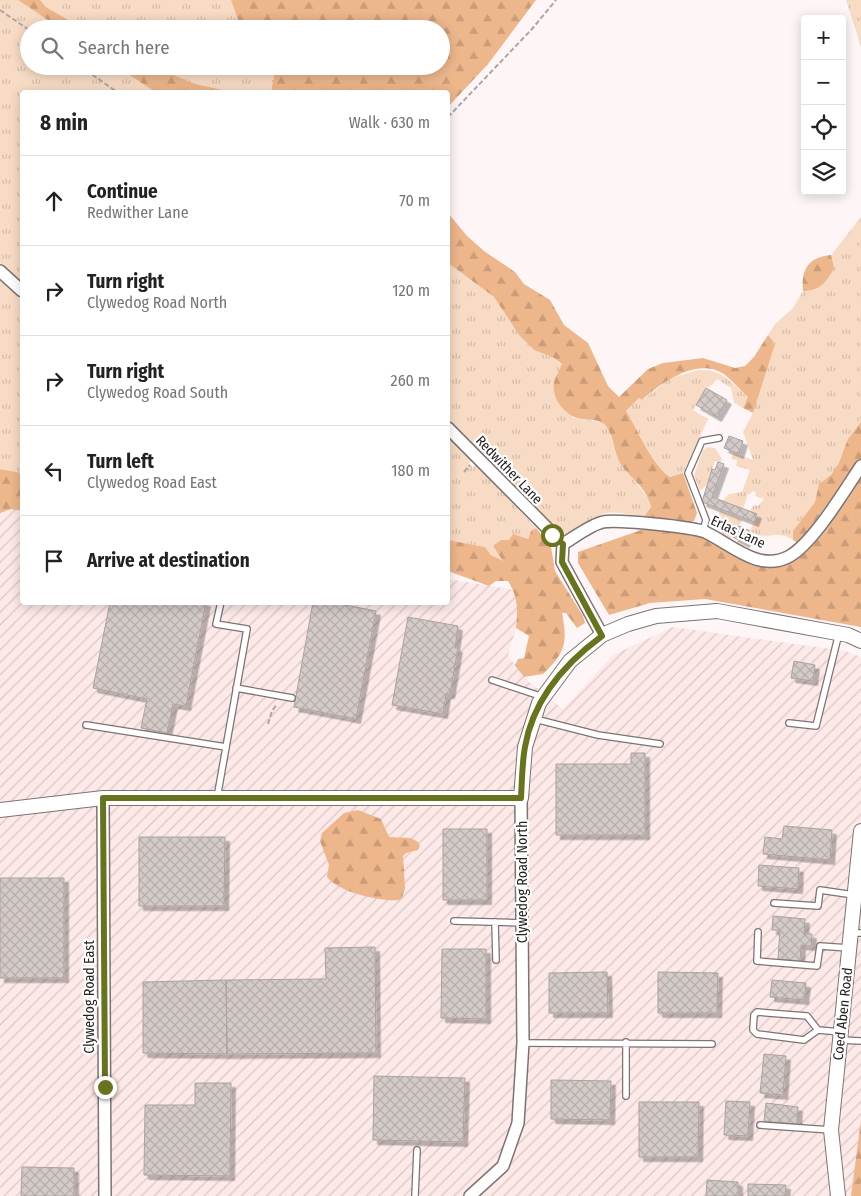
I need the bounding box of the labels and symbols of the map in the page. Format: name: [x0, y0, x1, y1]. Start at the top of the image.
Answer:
street label: Redwither Lane: [472, 432, 546, 508]
street label: Erlas Lane: [708, 512, 768, 552]
route start: [541, 524, 564, 547]
street label: Clywedog Road North: [514, 821, 531, 943]
street label: Clywedog Road East: [81, 940, 98, 1054]
street label: Coed Aben Road: [830, 967, 856, 1061]
route end: [94, 1076, 117, 1099]

